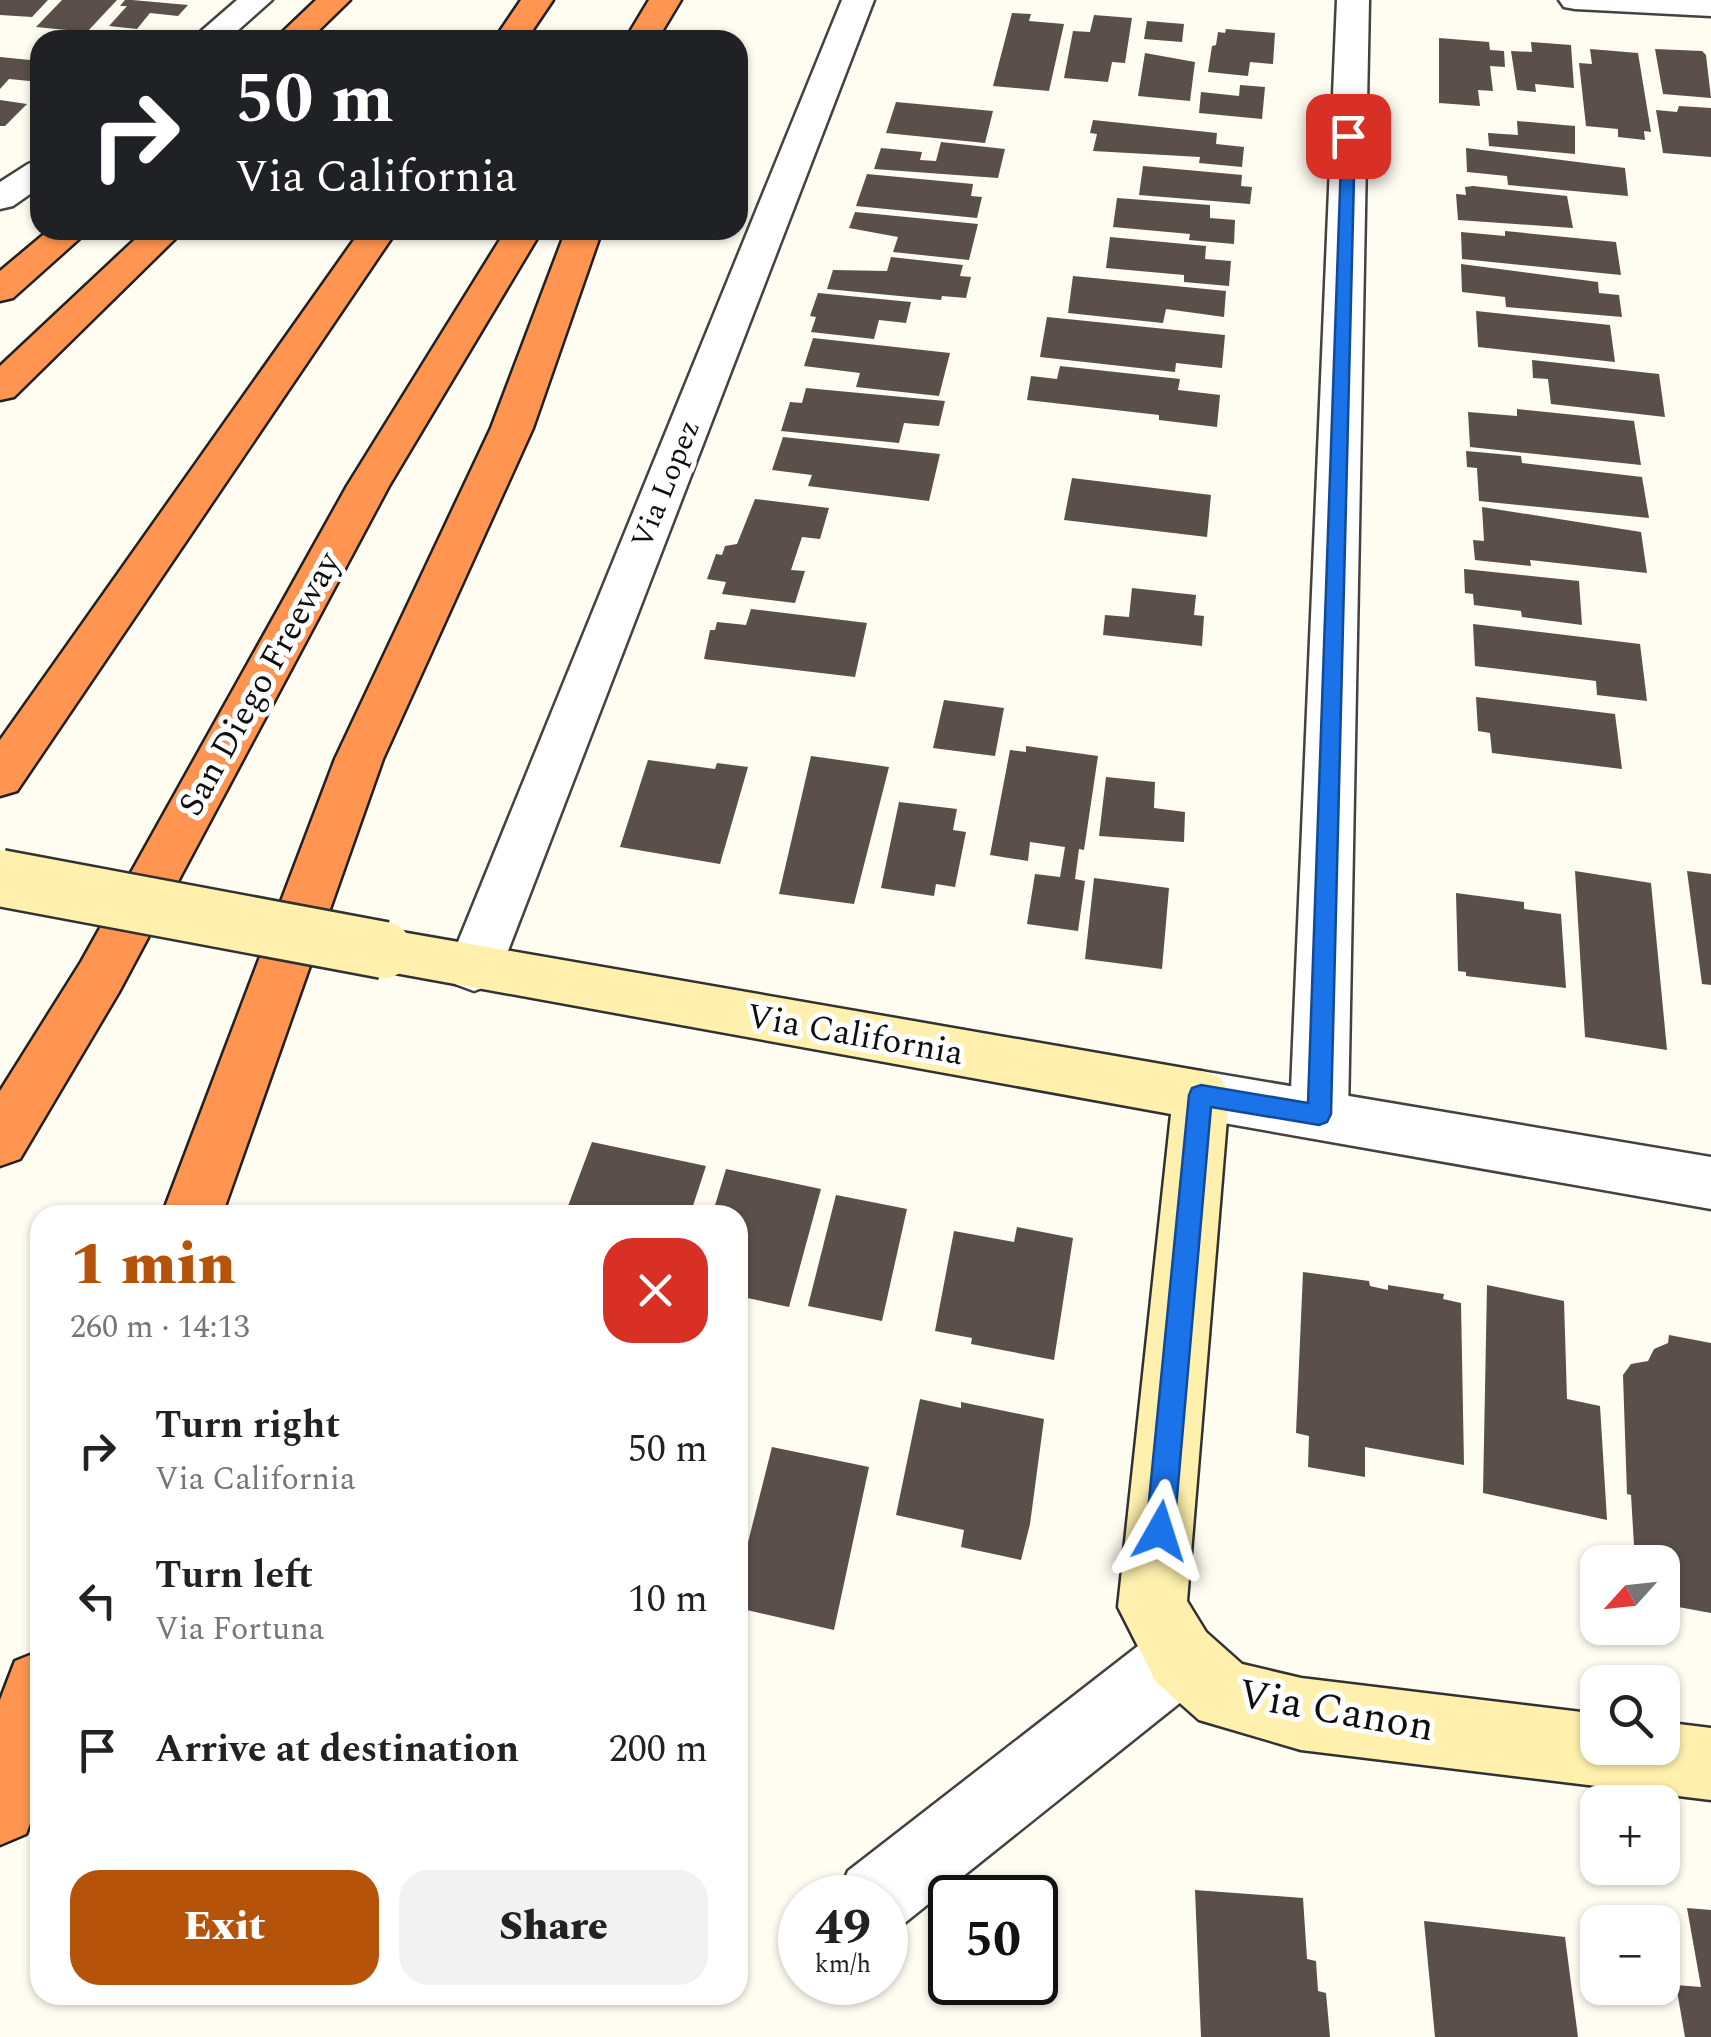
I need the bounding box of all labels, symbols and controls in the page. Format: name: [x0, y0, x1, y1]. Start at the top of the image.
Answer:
text: 50 m: [235, 47, 394, 153]
icon: right: [70, 70, 200, 200]
pin: [1306, 94, 1391, 179]
icon: arrive: [1321, 109, 1376, 164]
text: Via California: [235, 143, 517, 212]
street label: Via Lopez: [619, 413, 713, 555]
street label: San Diego Freeway: [165, 541, 355, 826]
street label: Via California: [742, 990, 968, 1080]
text: 1 min: [70, 1219, 236, 1311]
button: close: [603, 1238, 708, 1343]
text: 260 m · 14:13: [70, 1303, 250, 1352]
text: Turn right: [155, 1397, 340, 1455]
text: 50 m: [628, 1421, 708, 1479]
icon: right: [70, 1423, 125, 1478]
text: Via California: [155, 1455, 356, 1504]
position arrow: [1108, 1479, 1212, 1583]
north arrow: [1580, 1545, 1680, 1645]
map controls: [1580, 1545, 1680, 2005]
text: Turn left: [155, 1547, 313, 1605]
text: 10 m: [628, 1571, 708, 1629]
icon: left: [70, 1573, 125, 1628]
text: Via Fortuna: [155, 1605, 324, 1654]
street label: Via Canon: [1233, 1663, 1439, 1759]
button: search: [1580, 1665, 1680, 1765]
text: Arrive at destination: [155, 1721, 519, 1779]
text: 200 m: [609, 1721, 708, 1779]
icon: arrive: [70, 1723, 125, 1778]
button: +: [1580, 1785, 1680, 1885]
button: Exit: [70, 1870, 379, 1985]
button: Share: [399, 1870, 708, 1985]
speed limit sign: 50: [928, 1875, 1058, 2005]
text: 49: [815, 1890, 871, 1966]
button: −: [1580, 1905, 1680, 2005]
text: km/h: [815, 1946, 871, 1984]

